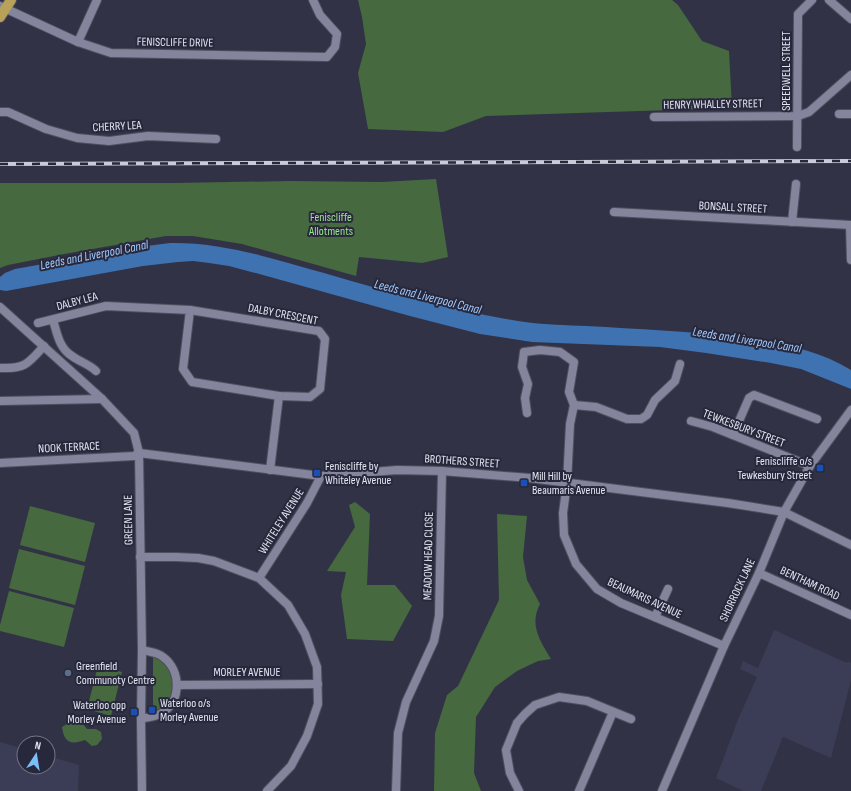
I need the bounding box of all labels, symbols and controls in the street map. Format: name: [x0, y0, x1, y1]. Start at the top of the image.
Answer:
street label: SPEEDWELL STREET: [779, 31, 794, 111]
street label: FENISCLIFFE DRIVE: [137, 34, 213, 51]
street label: HENRY WHALLEY STREET: [663, 96, 763, 113]
street label: CHERRY LEA: [92, 118, 143, 135]
street label: BONSALL STREET: [698, 198, 768, 217]
park label: Feniscliffe Allotments: [308, 210, 353, 239]
water label: Leeds and Liverpool Canal: [39, 237, 150, 273]
water label: Leeds and Liverpool Canal: [372, 276, 484, 318]
street label: DALBY LEA: [55, 289, 100, 314]
street label: DALBY CRESCENT: [247, 300, 319, 329]
water label: Leeds and Liverpool Canal: [691, 323, 803, 357]
street label: TEWKESBURY STREET: [701, 406, 787, 451]
street label: NOOK TERRACE: [38, 438, 100, 457]
street label: BROTHERS STREET: [424, 451, 500, 472]
place label: Feniscliffe o/s Tewkesbury Street: [737, 454, 812, 483]
place label: Feniscliffe by Whiteley Avenue: [325, 459, 392, 488]
marker: Feniscliffe o/s Tewkesbury Street: [815, 463, 825, 473]
marker: Feniscliffe by Whiteley Avenue: [312, 468, 322, 478]
place label: Mill Hill by Beaumaris Avenue: [532, 469, 606, 498]
marker: Mill Hill by Beaumaris Avenue: [519, 478, 529, 488]
street label: WHITELEY AVENUE: [255, 486, 308, 557]
street label: GREEN LANE: [121, 495, 136, 545]
street label: MEADOW HEAD CLOSE: [420, 512, 437, 600]
street label: SHORROCK LANE: [716, 556, 759, 624]
street label: BENTHAM ROAD: [778, 563, 842, 604]
street label: BEAUMARIS AVENUE: [605, 575, 685, 622]
place label: Greenfield Communoty Centre: [76, 659, 155, 688]
street label: MORLEY AVENUE: [213, 665, 281, 680]
marker: Greenfield Communoty Centre: [63, 668, 73, 678]
place label: Waterloo o/s Morley Avenue: [160, 696, 219, 725]
place label: Waterloo opp Morley Avenue: [68, 698, 126, 727]
marker: Waterloo o/s Morley Avenue: [147, 705, 157, 715]
marker: Waterloo opp Morley Avenue: [129, 707, 139, 717]
north arrow: [16, 735, 56, 775]
text: N: [34, 739, 42, 753]

